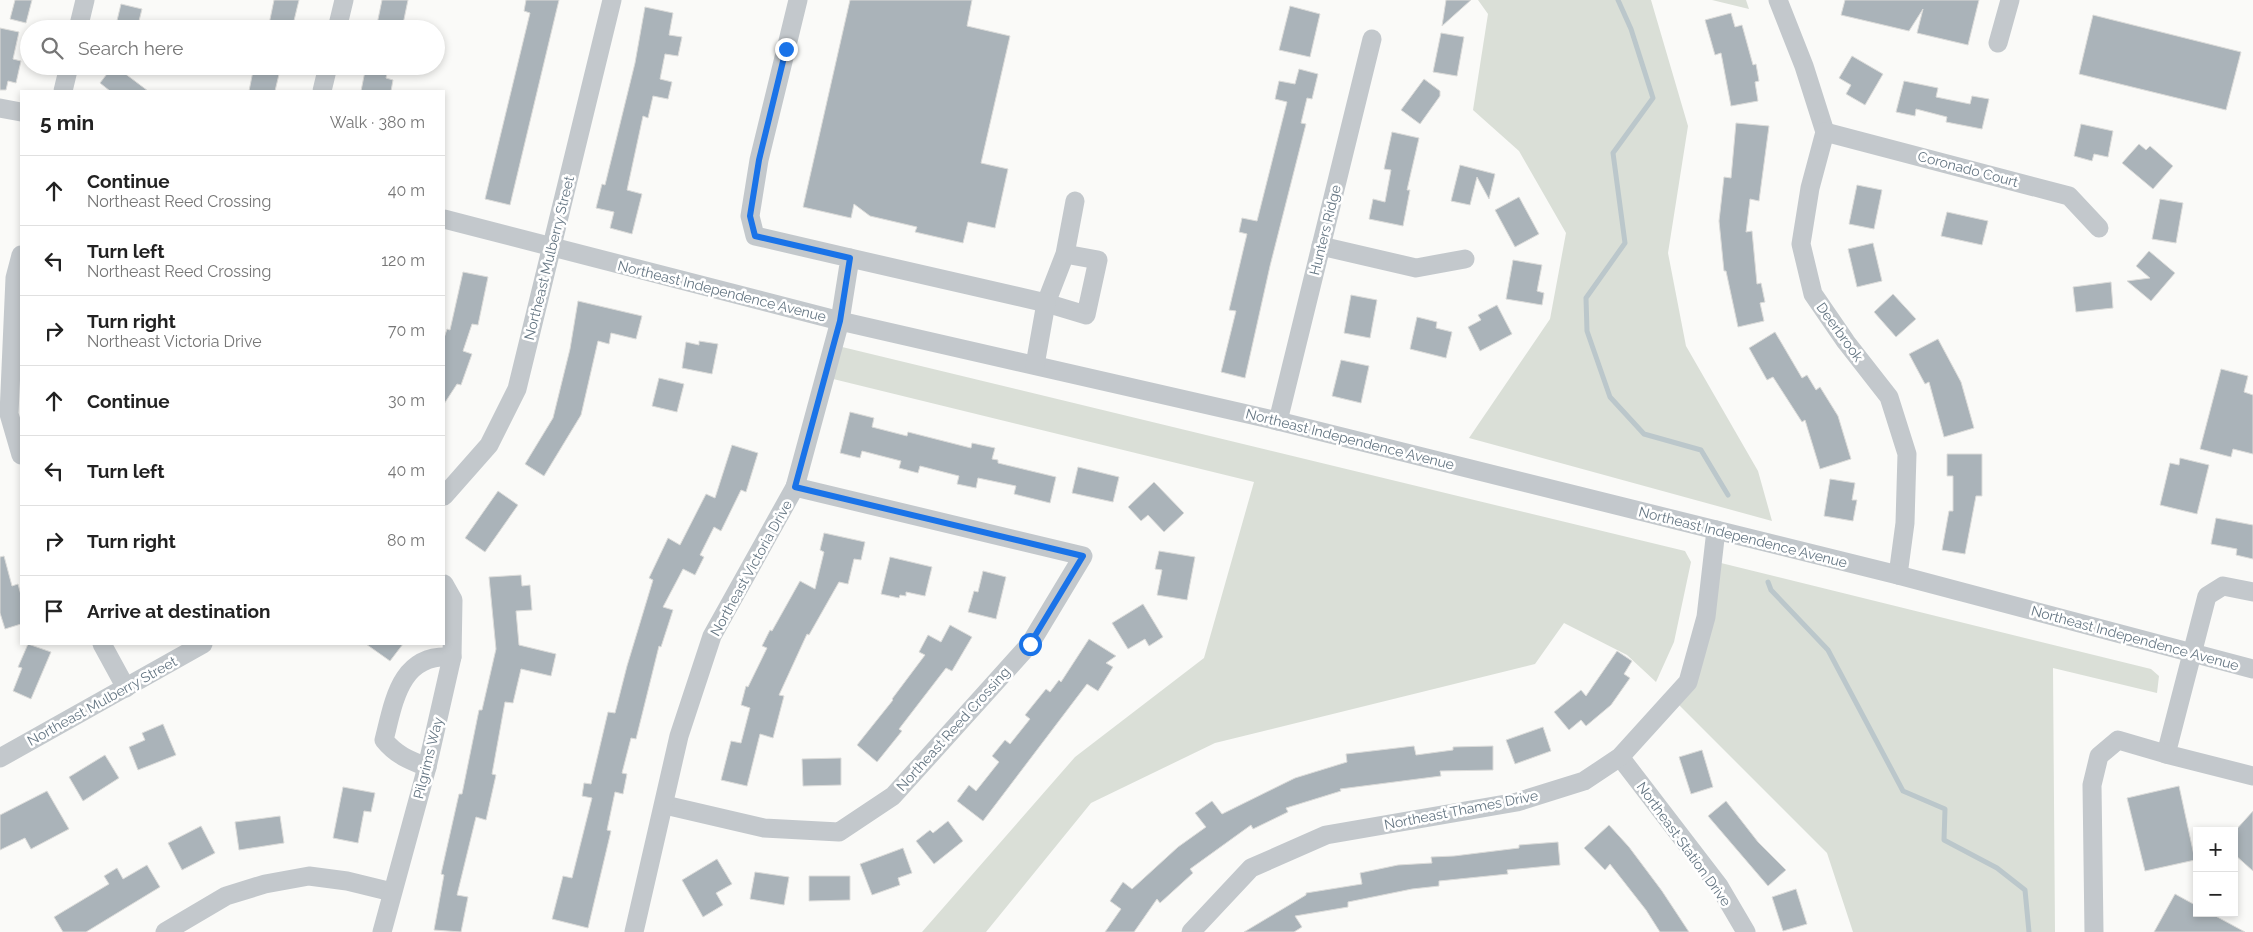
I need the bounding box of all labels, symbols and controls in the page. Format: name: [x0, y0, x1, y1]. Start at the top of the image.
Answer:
search box: [20, 20, 445, 75]
icon: search: [38, 34, 66, 62]
text: Search here: [78, 37, 184, 59]
route end: [775, 38, 798, 61]
text: 5 min: [40, 110, 94, 135]
text: Walk · 380 m: [330, 113, 425, 132]
street label: Coronado Court: [1916, 148, 2020, 190]
text: Continue: [87, 170, 170, 192]
street label: Northeast Mulberry Street: [521, 174, 577, 342]
icon: ahead: [40, 177, 68, 205]
text: 40 m: [388, 181, 425, 200]
street label: Hunters Ridge: [1306, 183, 1344, 277]
text: Northeast Reed Crossing: [87, 192, 271, 211]
text: Turn left: [87, 240, 164, 262]
icon: left: [40, 247, 68, 275]
text: 120 m: [381, 251, 425, 270]
street label: Northeast Independence Avenue: [616, 257, 828, 325]
text: Northeast Reed Crossing: [87, 262, 271, 281]
street label: Deerbrook: [1813, 299, 1867, 365]
text: Turn right: [87, 310, 176, 332]
icon: right: [40, 317, 68, 345]
text: 70 m: [388, 321, 425, 340]
text: Northeast Victoria Drive: [87, 332, 262, 351]
icon: ahead: [40, 387, 68, 415]
text: Continue: [87, 390, 170, 412]
text: 30 m: [388, 391, 425, 410]
street label: Northeast Independence Avenue: [1244, 405, 1456, 473]
icon: left: [40, 457, 68, 485]
text: Turn left: [87, 460, 164, 482]
text: 40 m: [388, 461, 425, 480]
street label: Northeast Victoria Drive: [707, 497, 795, 639]
street label: Northeast Independence Avenue: [1637, 503, 1849, 571]
icon: right: [40, 527, 68, 555]
text: Turn right: [87, 530, 176, 552]
text: 80 m: [387, 531, 425, 550]
icon: arrive: [40, 597, 68, 625]
text: Arrive at destination: [87, 600, 271, 622]
street label: Northeast Independence Avenue: [2029, 603, 2241, 673]
route start: [1019, 633, 1042, 656]
street label: Northeast Mulberry Street: [25, 653, 180, 749]
street label: Northeast Reed Crossing: [893, 664, 1013, 794]
street label: Pilgrims Way: [410, 715, 446, 801]
street label: Northeast Station Drive: [1634, 779, 1734, 909]
street label: Northeast Thames Drive: [1383, 787, 1539, 833]
map controls: [2193, 827, 2238, 917]
button: +: [2193, 827, 2238, 872]
button: −: [2193, 872, 2238, 917]

